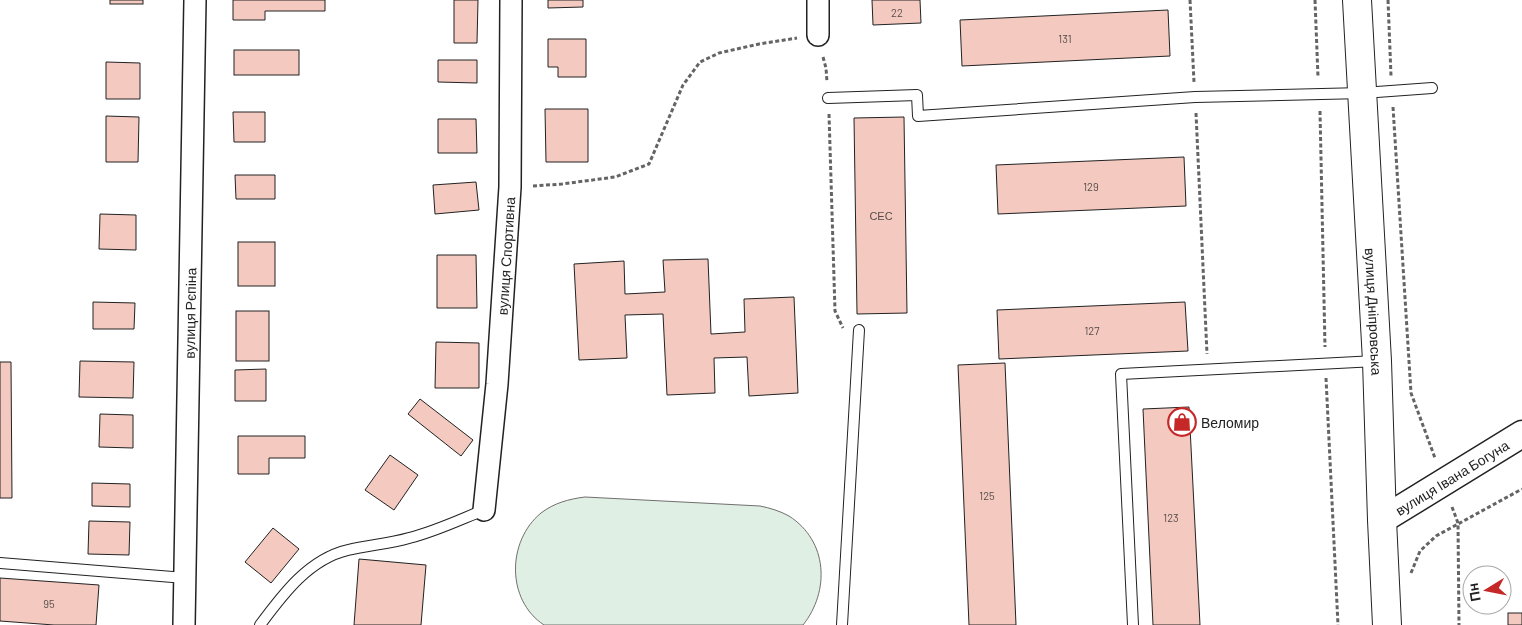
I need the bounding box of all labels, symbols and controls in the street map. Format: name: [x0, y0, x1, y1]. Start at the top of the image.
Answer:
house number: 22: [891, 6, 903, 19]
house number: 131: [1058, 32, 1072, 45]
house number: 129: [1083, 180, 1099, 193]
street label: вулиця Спортивна: [493, 196, 518, 316]
house number: СЕС: [869, 209, 893, 222]
street label: вулиця Дніпровська: [1362, 247, 1386, 376]
street label: вулиця Рєпіна: [180, 267, 199, 359]
house number: 127: [1085, 324, 1099, 337]
shop icon: Веломир: [1167, 407, 1197, 437]
place label: Веломир: [1201, 414, 1259, 431]
street label: вулиця Івана Богуна: [1392, 436, 1512, 518]
house number: 125: [979, 489, 995, 502]
house number: 123: [1163, 511, 1179, 524]
north arrow: [1462, 565, 1512, 615]
text: Пн: [1464, 582, 1484, 603]
house number: 95: [43, 597, 55, 610]

